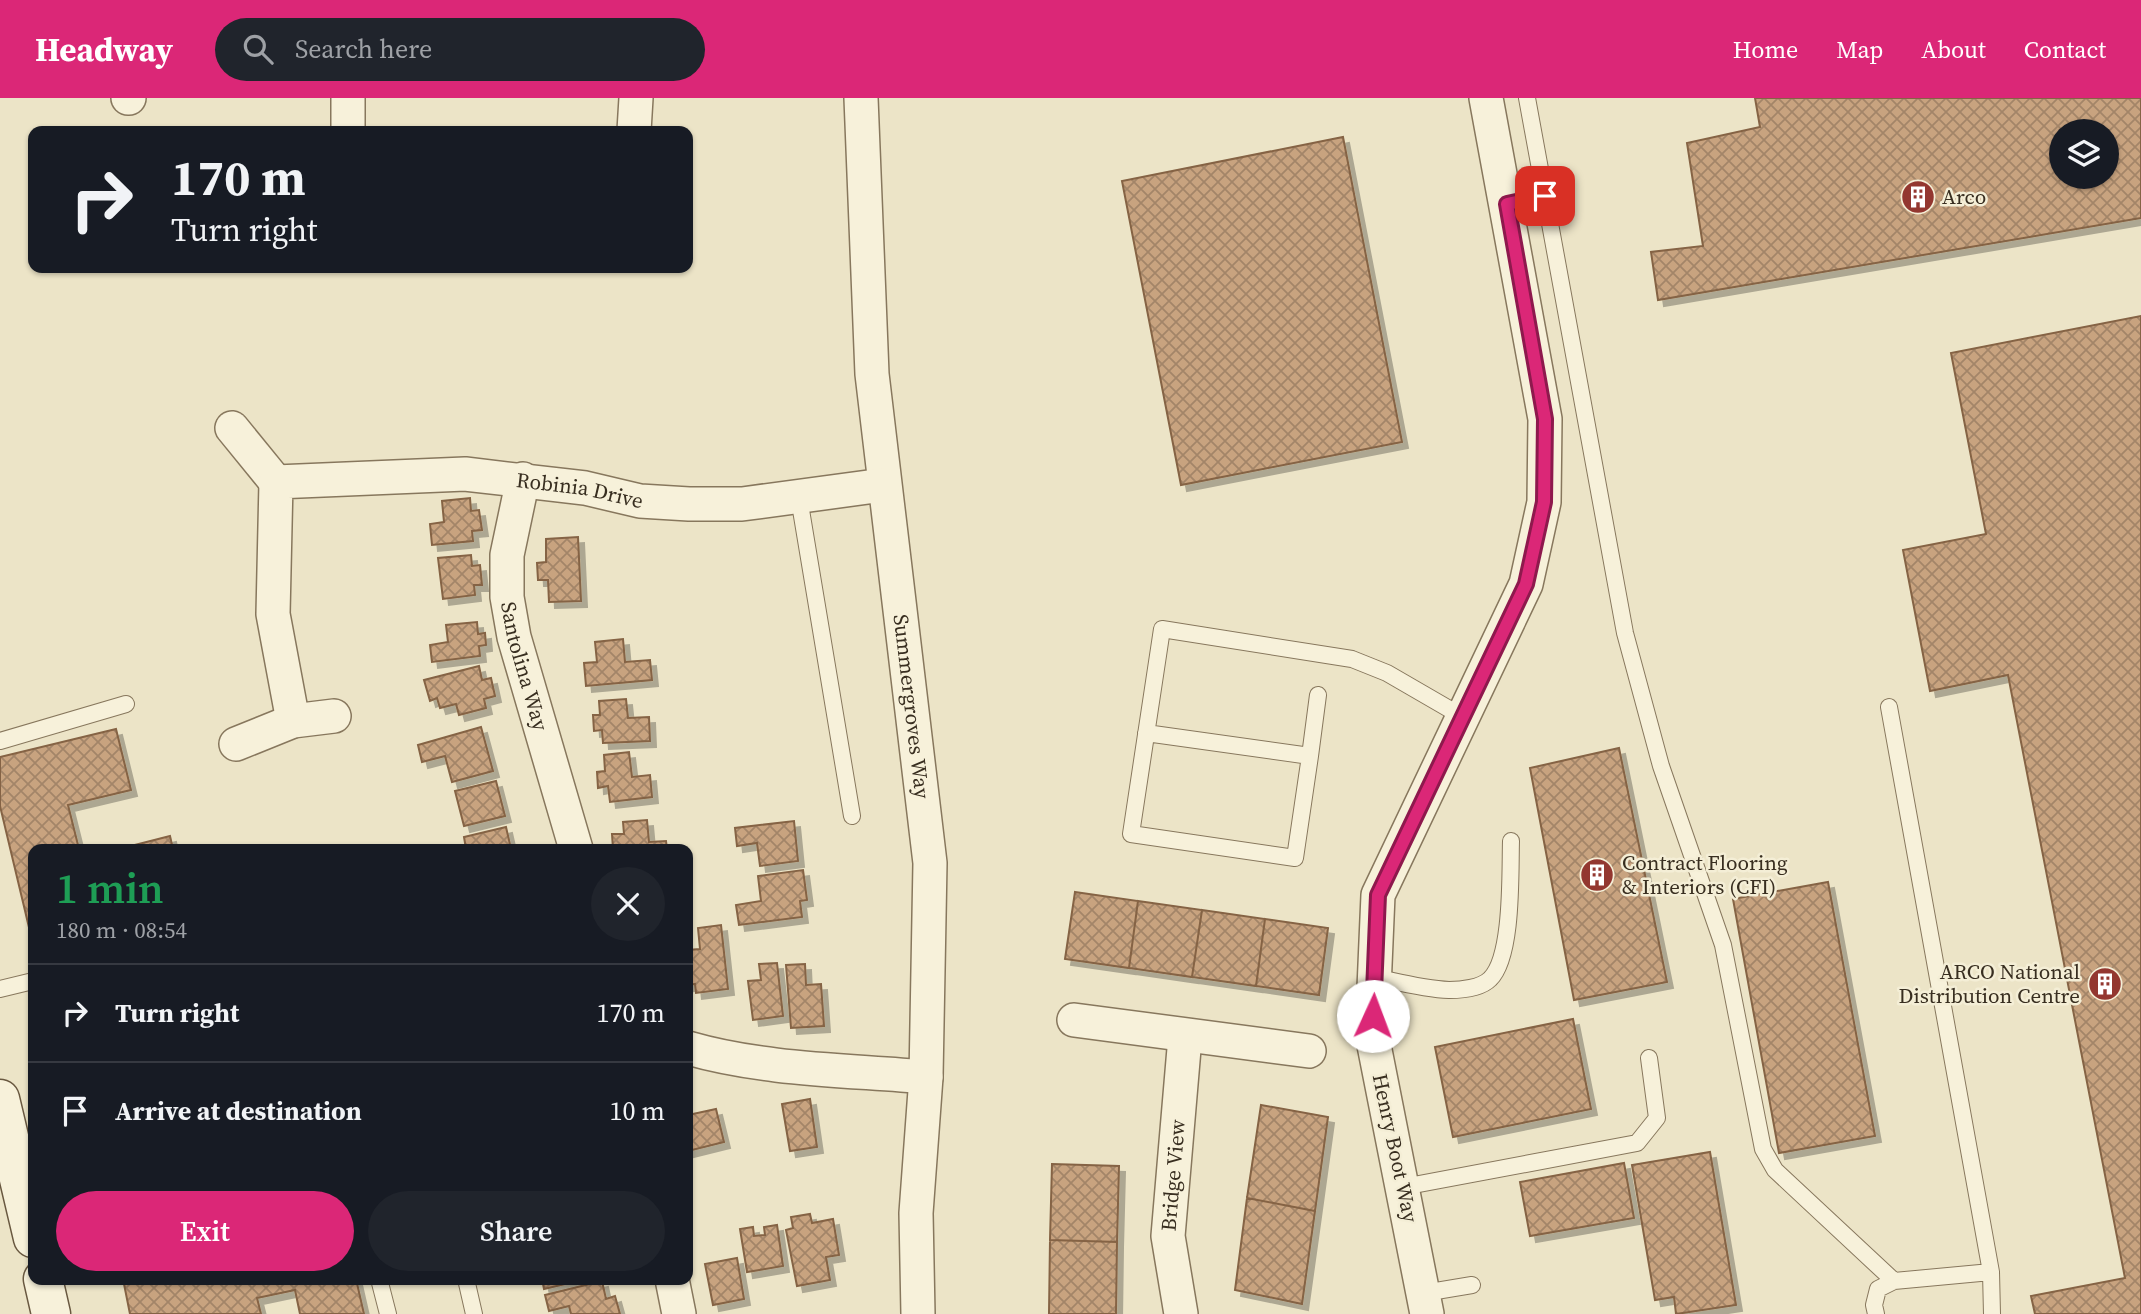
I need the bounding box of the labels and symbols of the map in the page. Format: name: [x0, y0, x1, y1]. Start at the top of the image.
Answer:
pin: [1515, 166, 1575, 226]
building icon: Arco: [1899, 178, 1937, 216]
place label: Arco: [1942, 182, 1986, 211]
street label: Robinia Drive: [515, 465, 646, 515]
street label: Santolina Way: [494, 599, 556, 734]
street label: Summergroves Way: [887, 613, 937, 800]
place label: Contract Flooring & Interiors (CFI): [1622, 848, 1788, 901]
building icon: Contract Flooring & Interiors (CFI): [1578, 856, 1616, 894]
place label: ARCO National Distribution Centre: [1899, 957, 2080, 1010]
building icon: ARCO National Distribution Centre: [2086, 965, 2124, 1003]
position arrow: [1336, 979, 1410, 1053]
street label: Henry Boot Way: [1366, 1071, 1425, 1225]
street label: Bridge View: [1153, 1118, 1192, 1232]

